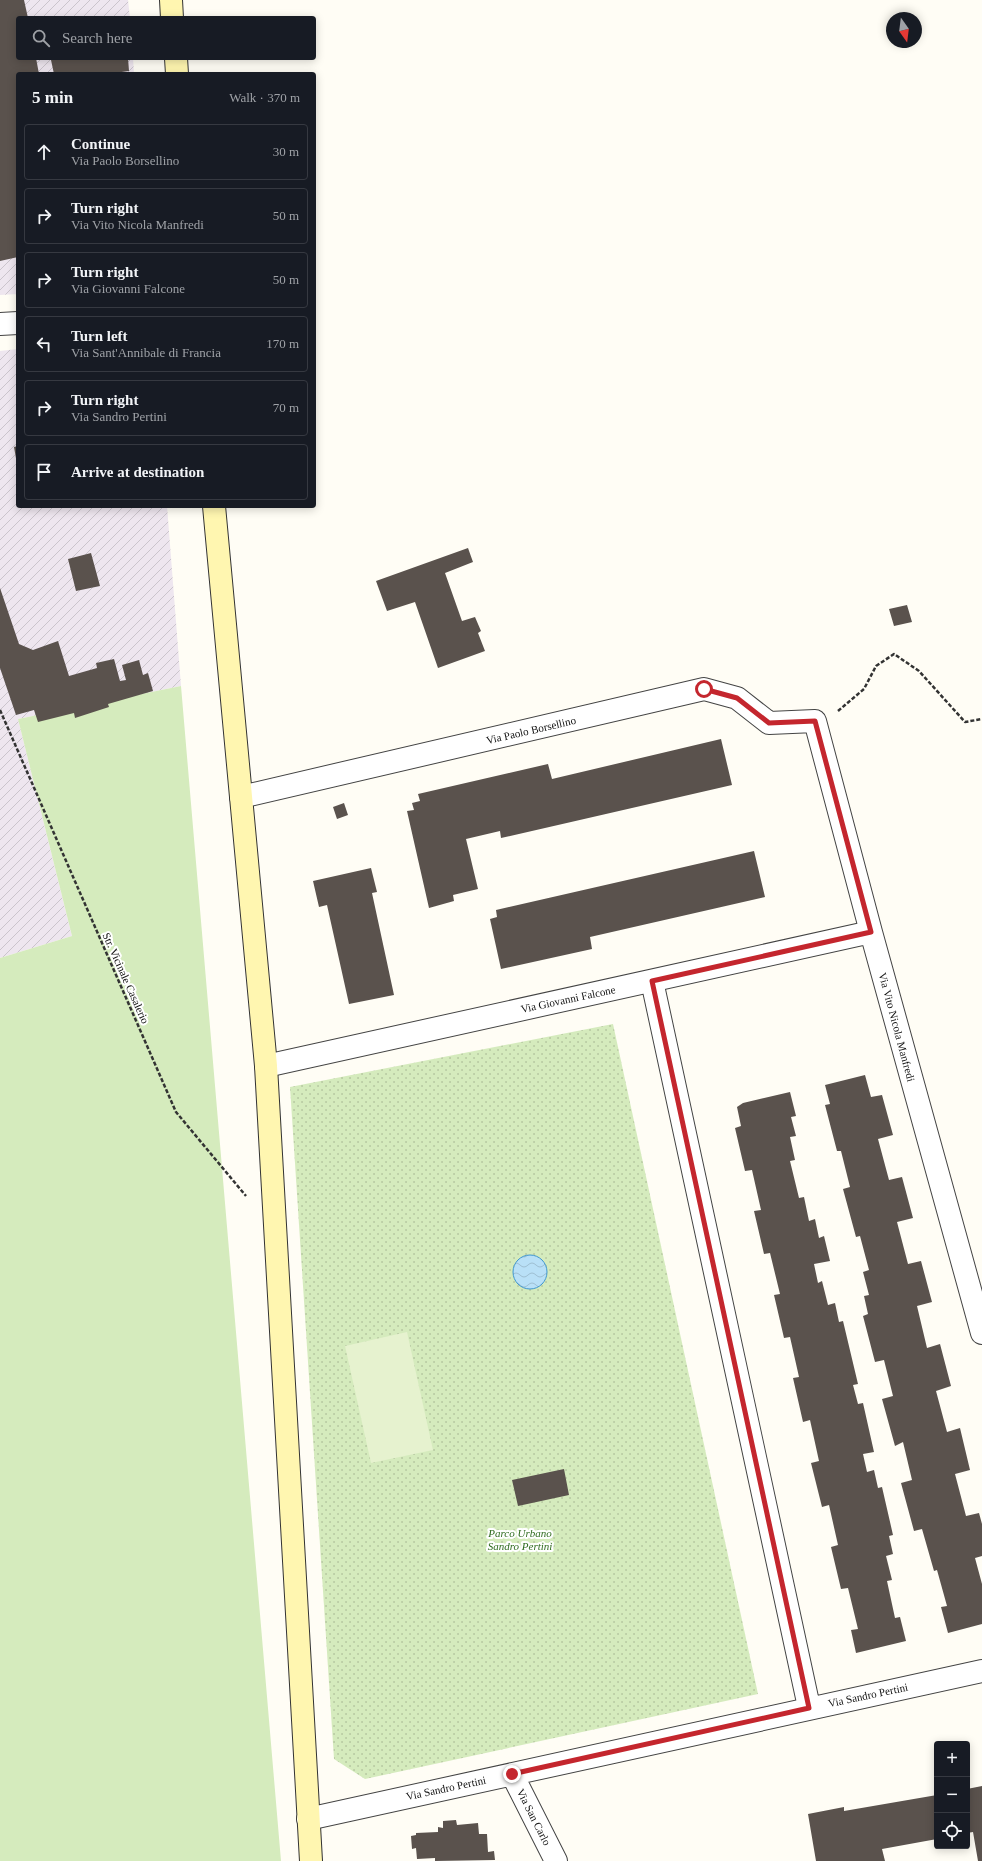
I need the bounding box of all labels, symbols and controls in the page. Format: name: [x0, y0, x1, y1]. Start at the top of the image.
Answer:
north arrow: [886, 12, 922, 48]
search box: [16, 16, 316, 60]
icon: search: [30, 27, 52, 49]
text: Search here: [62, 30, 132, 46]
text: 5 min: [32, 88, 73, 107]
text: Walk · 370 m: [229, 90, 300, 105]
text: Continue: [71, 136, 130, 152]
icon: ahead: [33, 141, 55, 163]
text: 30 m: [273, 144, 299, 159]
text: Via Paolo Borsellino: [71, 153, 179, 168]
text: Turn right: [71, 200, 138, 216]
icon: right: [33, 205, 55, 227]
text: 50 m: [273, 208, 299, 223]
text: Via Vito Nicola Manfredi: [71, 217, 204, 232]
text: Turn right: [71, 264, 138, 280]
icon: right: [33, 269, 55, 291]
text: 50 m: [273, 272, 299, 287]
text: Via Giovanni Falcone: [71, 281, 185, 296]
text: Turn left: [71, 328, 128, 344]
icon: left: [33, 333, 55, 355]
text: 170 m: [266, 336, 299, 351]
text: Via Sant'Annibale di Francia: [71, 345, 221, 360]
text: Turn right: [71, 392, 138, 408]
icon: right: [33, 397, 55, 419]
text: 70 m: [273, 400, 299, 415]
text: Via Sandro Pertini: [71, 409, 167, 424]
icon: arrive: [33, 461, 55, 483]
text: Arrive at destination: [71, 464, 204, 480]
route start: [695, 680, 713, 698]
street label: Via Paolo Borsellino: [485, 714, 577, 746]
street label: Str. Vicinale Casalerio: [101, 931, 152, 1026]
street label: Via Vito Nicola Manfredi: [877, 971, 917, 1083]
street label: Via Giovanni Falcone: [520, 983, 617, 1015]
park label: Parco Urbano Sandro Pertini: [487, 1527, 552, 1552]
street label: Via Sandro Pertini: [827, 1681, 909, 1709]
map controls: [934, 1741, 970, 1849]
button: +: [934, 1741, 970, 1777]
route end: [503, 1765, 521, 1783]
street label: Via Sandro Pertini: [405, 1774, 487, 1802]
button: −: [934, 1777, 970, 1813]
street label: Via San Carlo: [515, 1787, 554, 1848]
button: locate: [934, 1813, 970, 1849]

